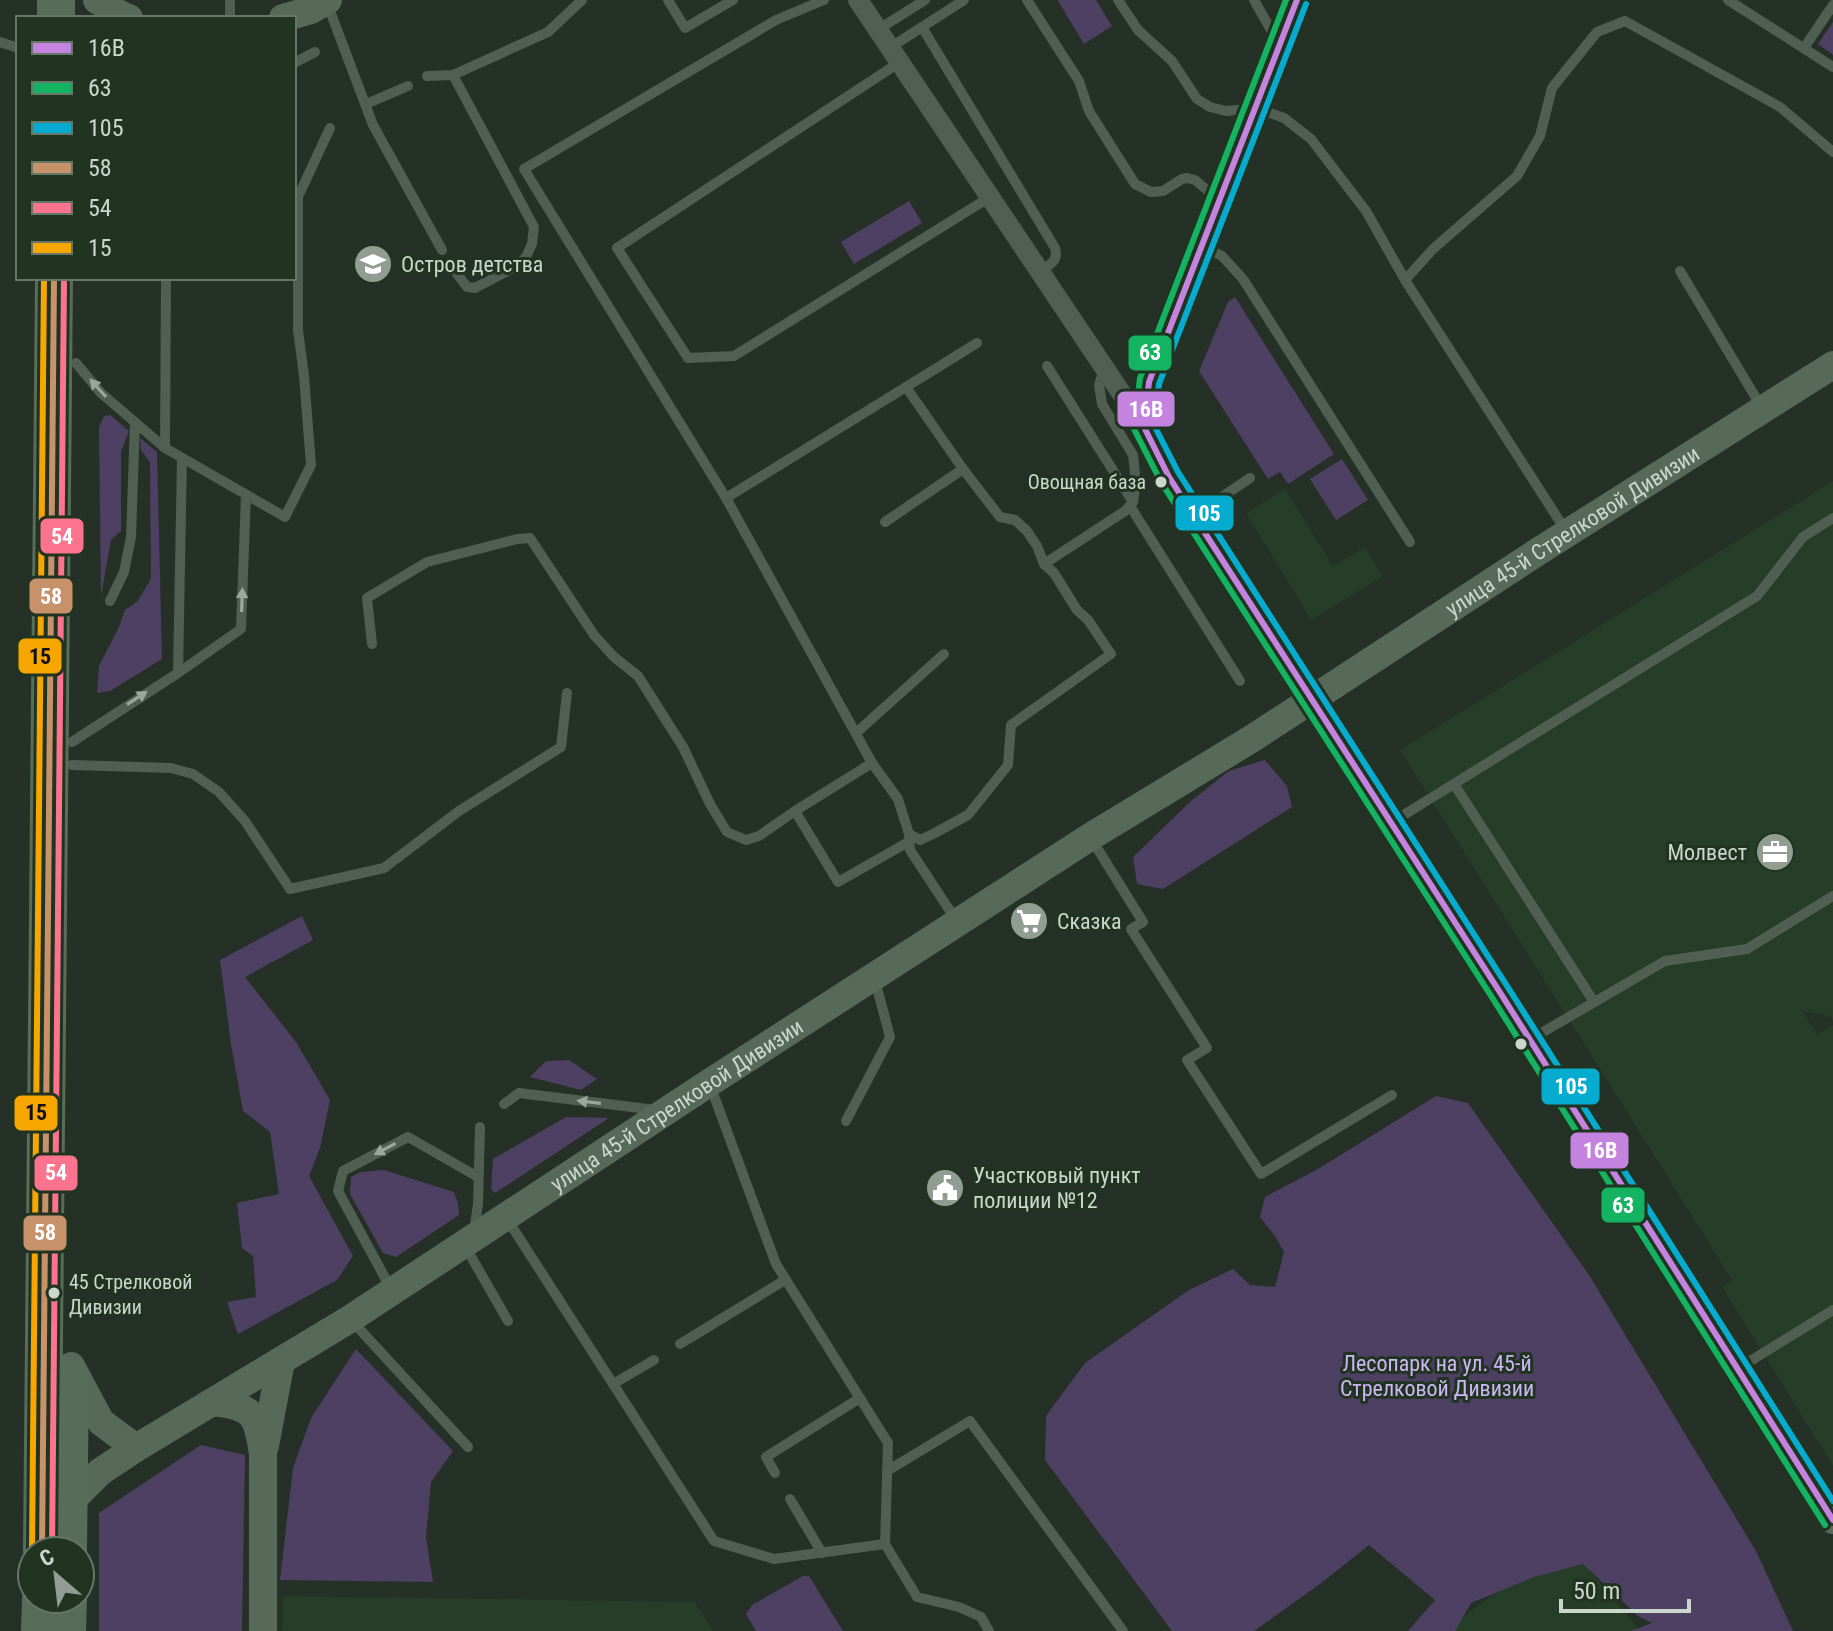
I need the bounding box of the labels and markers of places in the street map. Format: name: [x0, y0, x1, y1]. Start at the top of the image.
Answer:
school or university icon: Остров детства: [352, 243, 394, 285]
place label: Остров детства: [401, 252, 543, 277]
place label: Овощная база: [1028, 470, 1146, 494]
marker: Овощная база: [1153, 474, 1169, 490]
office icon: Молвест: [1754, 831, 1796, 873]
place label: Молвест: [1667, 840, 1747, 865]
supermarket icon: Сказка: [1008, 900, 1050, 942]
place label: Сказка: [1057, 909, 1122, 934]
unlabelled marker: [1513, 1036, 1529, 1052]
place label: Участковый пункт полиции №12: [973, 1163, 1141, 1213]
public building icon: Участковый пункт полиции №12: [924, 1167, 966, 1209]
place label: 45 Стрелковой Дивизии: [69, 1270, 192, 1319]
marker: 45 Стрелковой Дивизии: [46, 1285, 62, 1301]

